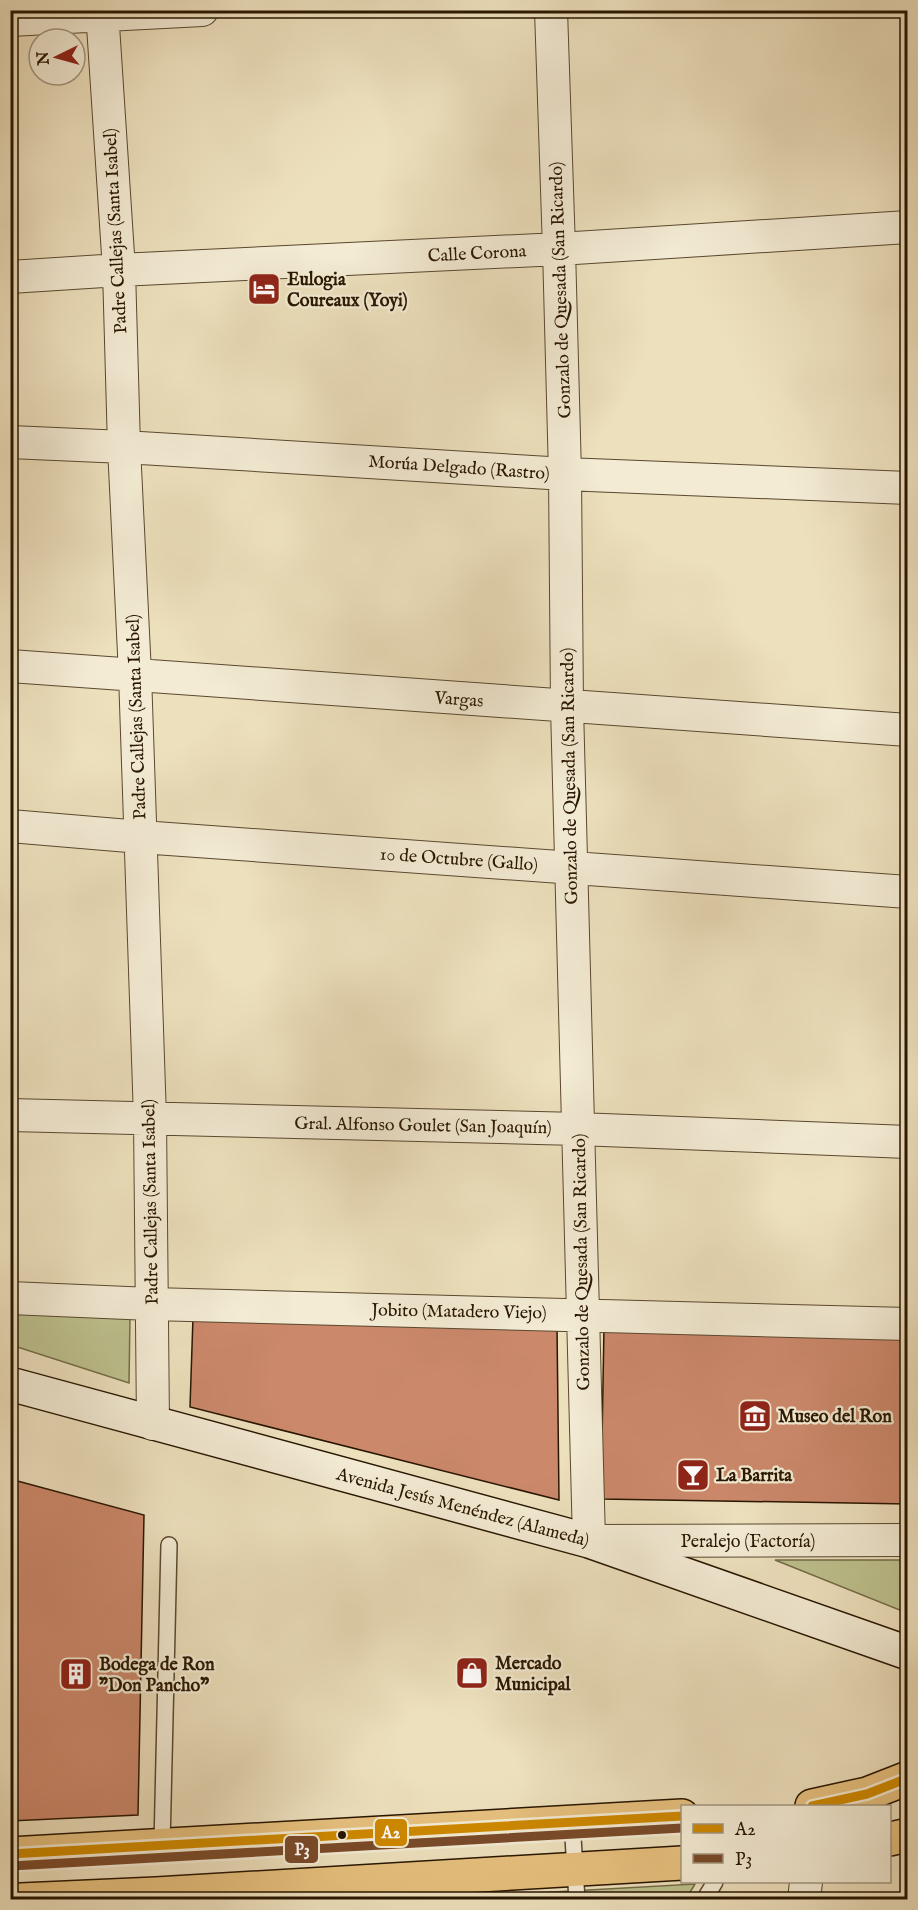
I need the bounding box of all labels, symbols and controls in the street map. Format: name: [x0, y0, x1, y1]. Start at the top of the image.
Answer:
north arrow: [27, 27, 87, 87]
text: N: [33, 50, 55, 67]
street label: Padre Callejas (Santa Isabel): [100, 128, 133, 334]
street label: Gonzalo de Quesada (San Ricardo): [546, 161, 577, 419]
street label: Calle Corona: [427, 240, 527, 269]
place label: Eulogia Coureaux (Yoyi): [287, 269, 408, 313]
hotel icon: Eulogia Coureaux (Yoyi): [246, 271, 282, 307]
street label: Morúa Delgado (Rastro): [367, 451, 550, 486]
street label: Padre Callejas (Santa Isabel): [122, 614, 153, 820]
street label: Gonzalo de Quesada (San Ricardo): [557, 647, 584, 905]
street label: Vargas: [433, 687, 484, 714]
street label: 10 de Octubre (Gallo): [379, 843, 539, 877]
street label: Padre Callejas (Santa Isabel): [138, 1099, 165, 1305]
street label: Gral. Alfonso Goulet (San Joaquín): [294, 1113, 552, 1140]
street label: Gonzalo de Quesada (San Ricardo): [569, 1133, 596, 1391]
street label: Jobito (Matadero Viejo): [369, 1299, 547, 1326]
museum icon: Museo del Ron: [737, 1398, 773, 1434]
place label: Museo del Ron: [778, 1406, 892, 1429]
bar icon: La Barrita: [675, 1457, 711, 1493]
street label: Avenida Jesús Menéndez (Alameda): [333, 1463, 592, 1553]
place label: La Barrita: [716, 1465, 793, 1488]
street label: Peralejo (Factoría): [681, 1531, 815, 1554]
place label: Mercado Municipal: [495, 1653, 571, 1697]
place label: Bodega de Ron "Don Pancho": [99, 1654, 215, 1698]
shop icon: Mercado Municipal: [454, 1655, 490, 1691]
building icon: Bodega de Ron "Don Pancho": [58, 1656, 94, 1692]
legend: [681, 1805, 891, 1883]
line badge: A2: [374, 1818, 408, 1847]
text: A2: [734, 1819, 756, 1842]
text: A2: [381, 1824, 401, 1844]
unlabelled marker: [336, 1829, 348, 1841]
line badge: P3: [284, 1835, 319, 1864]
text: P3: [294, 1841, 310, 1861]
text: P3: [735, 1849, 752, 1872]

